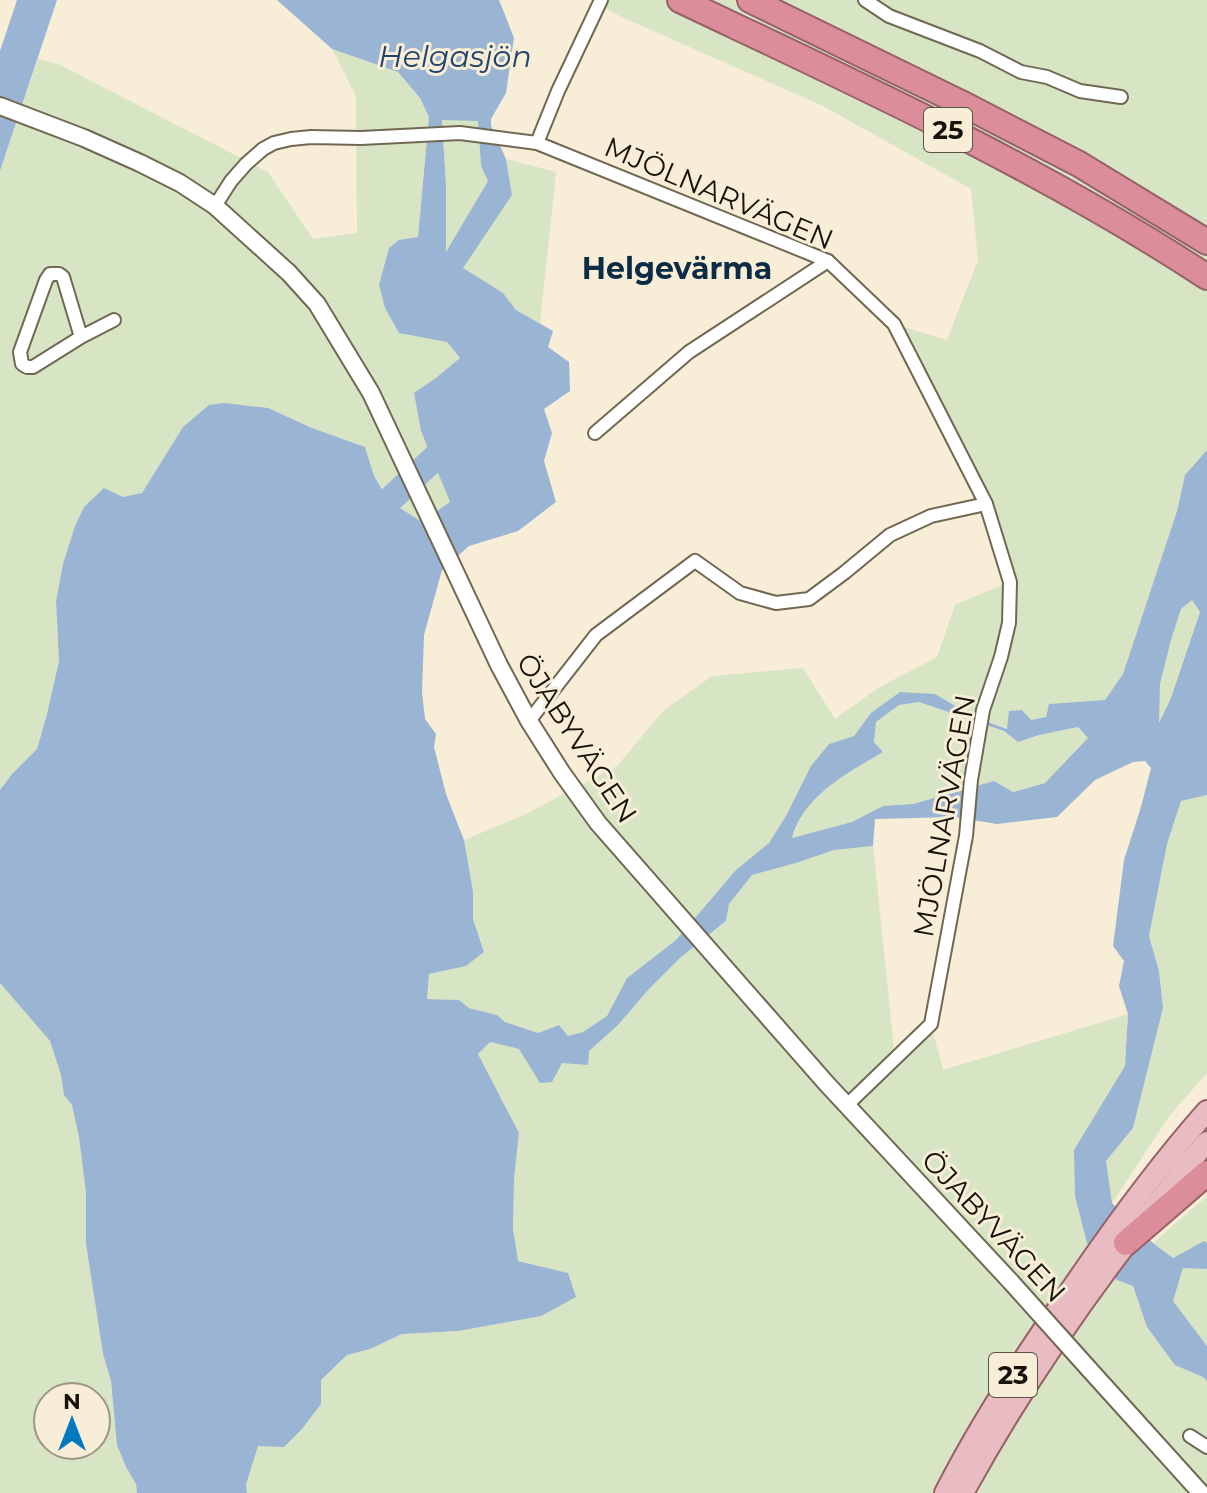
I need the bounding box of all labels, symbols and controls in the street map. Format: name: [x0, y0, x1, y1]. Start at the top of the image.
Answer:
water label: Helgasjön: [378, 38, 532, 75]
road number: 25: [924, 108, 972, 152]
street label: MJÖLNARVÄGEN: [599, 129, 839, 257]
district label: Helgevärma: [582, 250, 772, 287]
street label: ÖJABYVÄGEN: [510, 647, 644, 829]
street label: MJÖLNARVÄGEN: [906, 692, 982, 940]
street label: ÖJABYVÄGEN: [915, 1143, 1073, 1309]
road number: 23: [989, 1353, 1037, 1397]
north arrow: [32, 1381, 112, 1461]
text: N: [63, 1388, 81, 1415]

